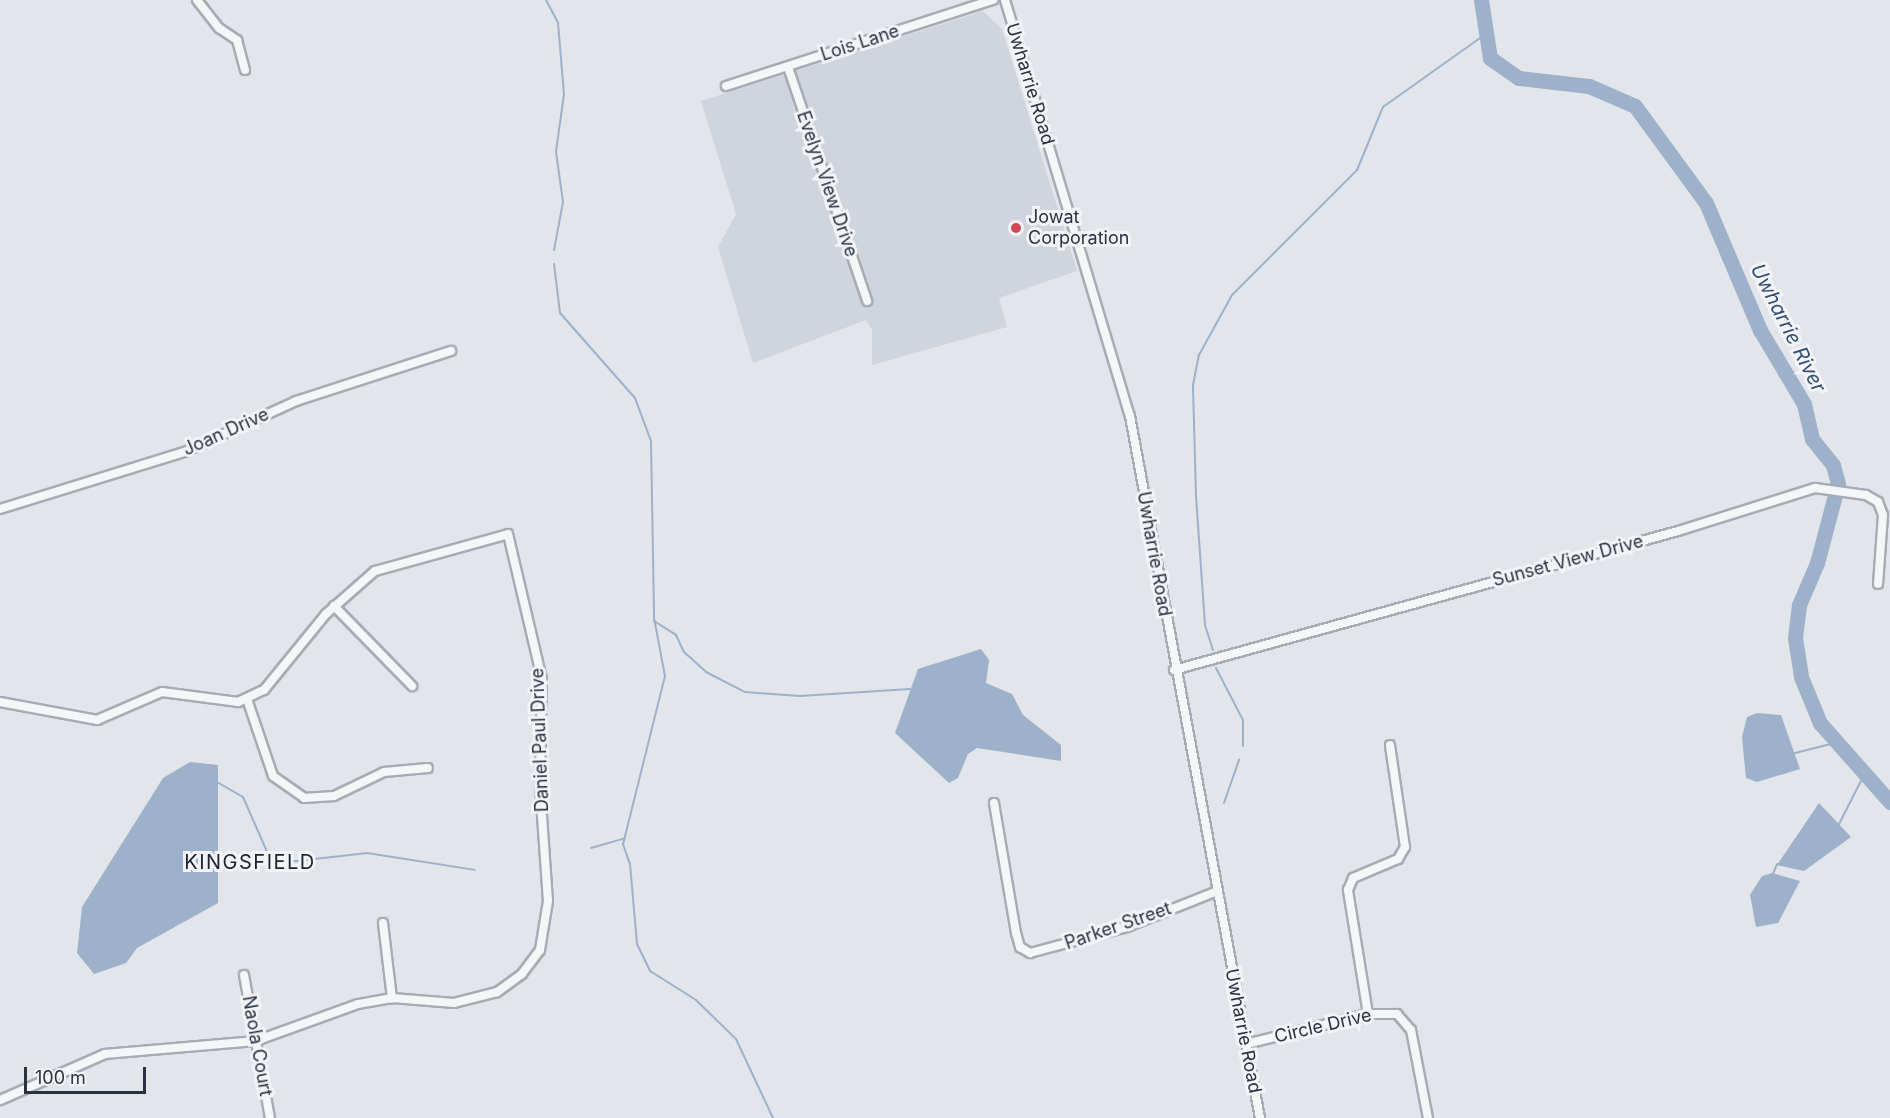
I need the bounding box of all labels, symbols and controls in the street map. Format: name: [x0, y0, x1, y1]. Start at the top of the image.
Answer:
street label: Lois Lane: [818, 20, 902, 66]
street label: Uwharrie Road: [1001, 20, 1059, 148]
street label: Evelyn View Drive: [792, 108, 862, 260]
place label: Jowat Corporation: [1028, 207, 1129, 250]
marker: Jowat Corporation: [1009, 221, 1023, 235]
water label: Uwharrie River: [1745, 260, 1831, 396]
street label: Joan Drive: [180, 403, 272, 461]
street label: Uwharrie Road: [1132, 490, 1176, 618]
street label: Sunset View Drive: [1490, 530, 1646, 592]
street label: Daniel Paul Drive: [527, 667, 553, 813]
district label: KINGSFIELD: [184, 850, 316, 874]
street label: Parker Street: [1062, 898, 1174, 954]
street label: Uwharrie Road: [1220, 967, 1266, 1095]
street label: Naola Court: [238, 994, 276, 1098]
street label: Circle Drive: [1272, 1004, 1374, 1048]
scale bar: [27, 1055, 148, 1093]
text: 100 m: [35, 1067, 86, 1088]

